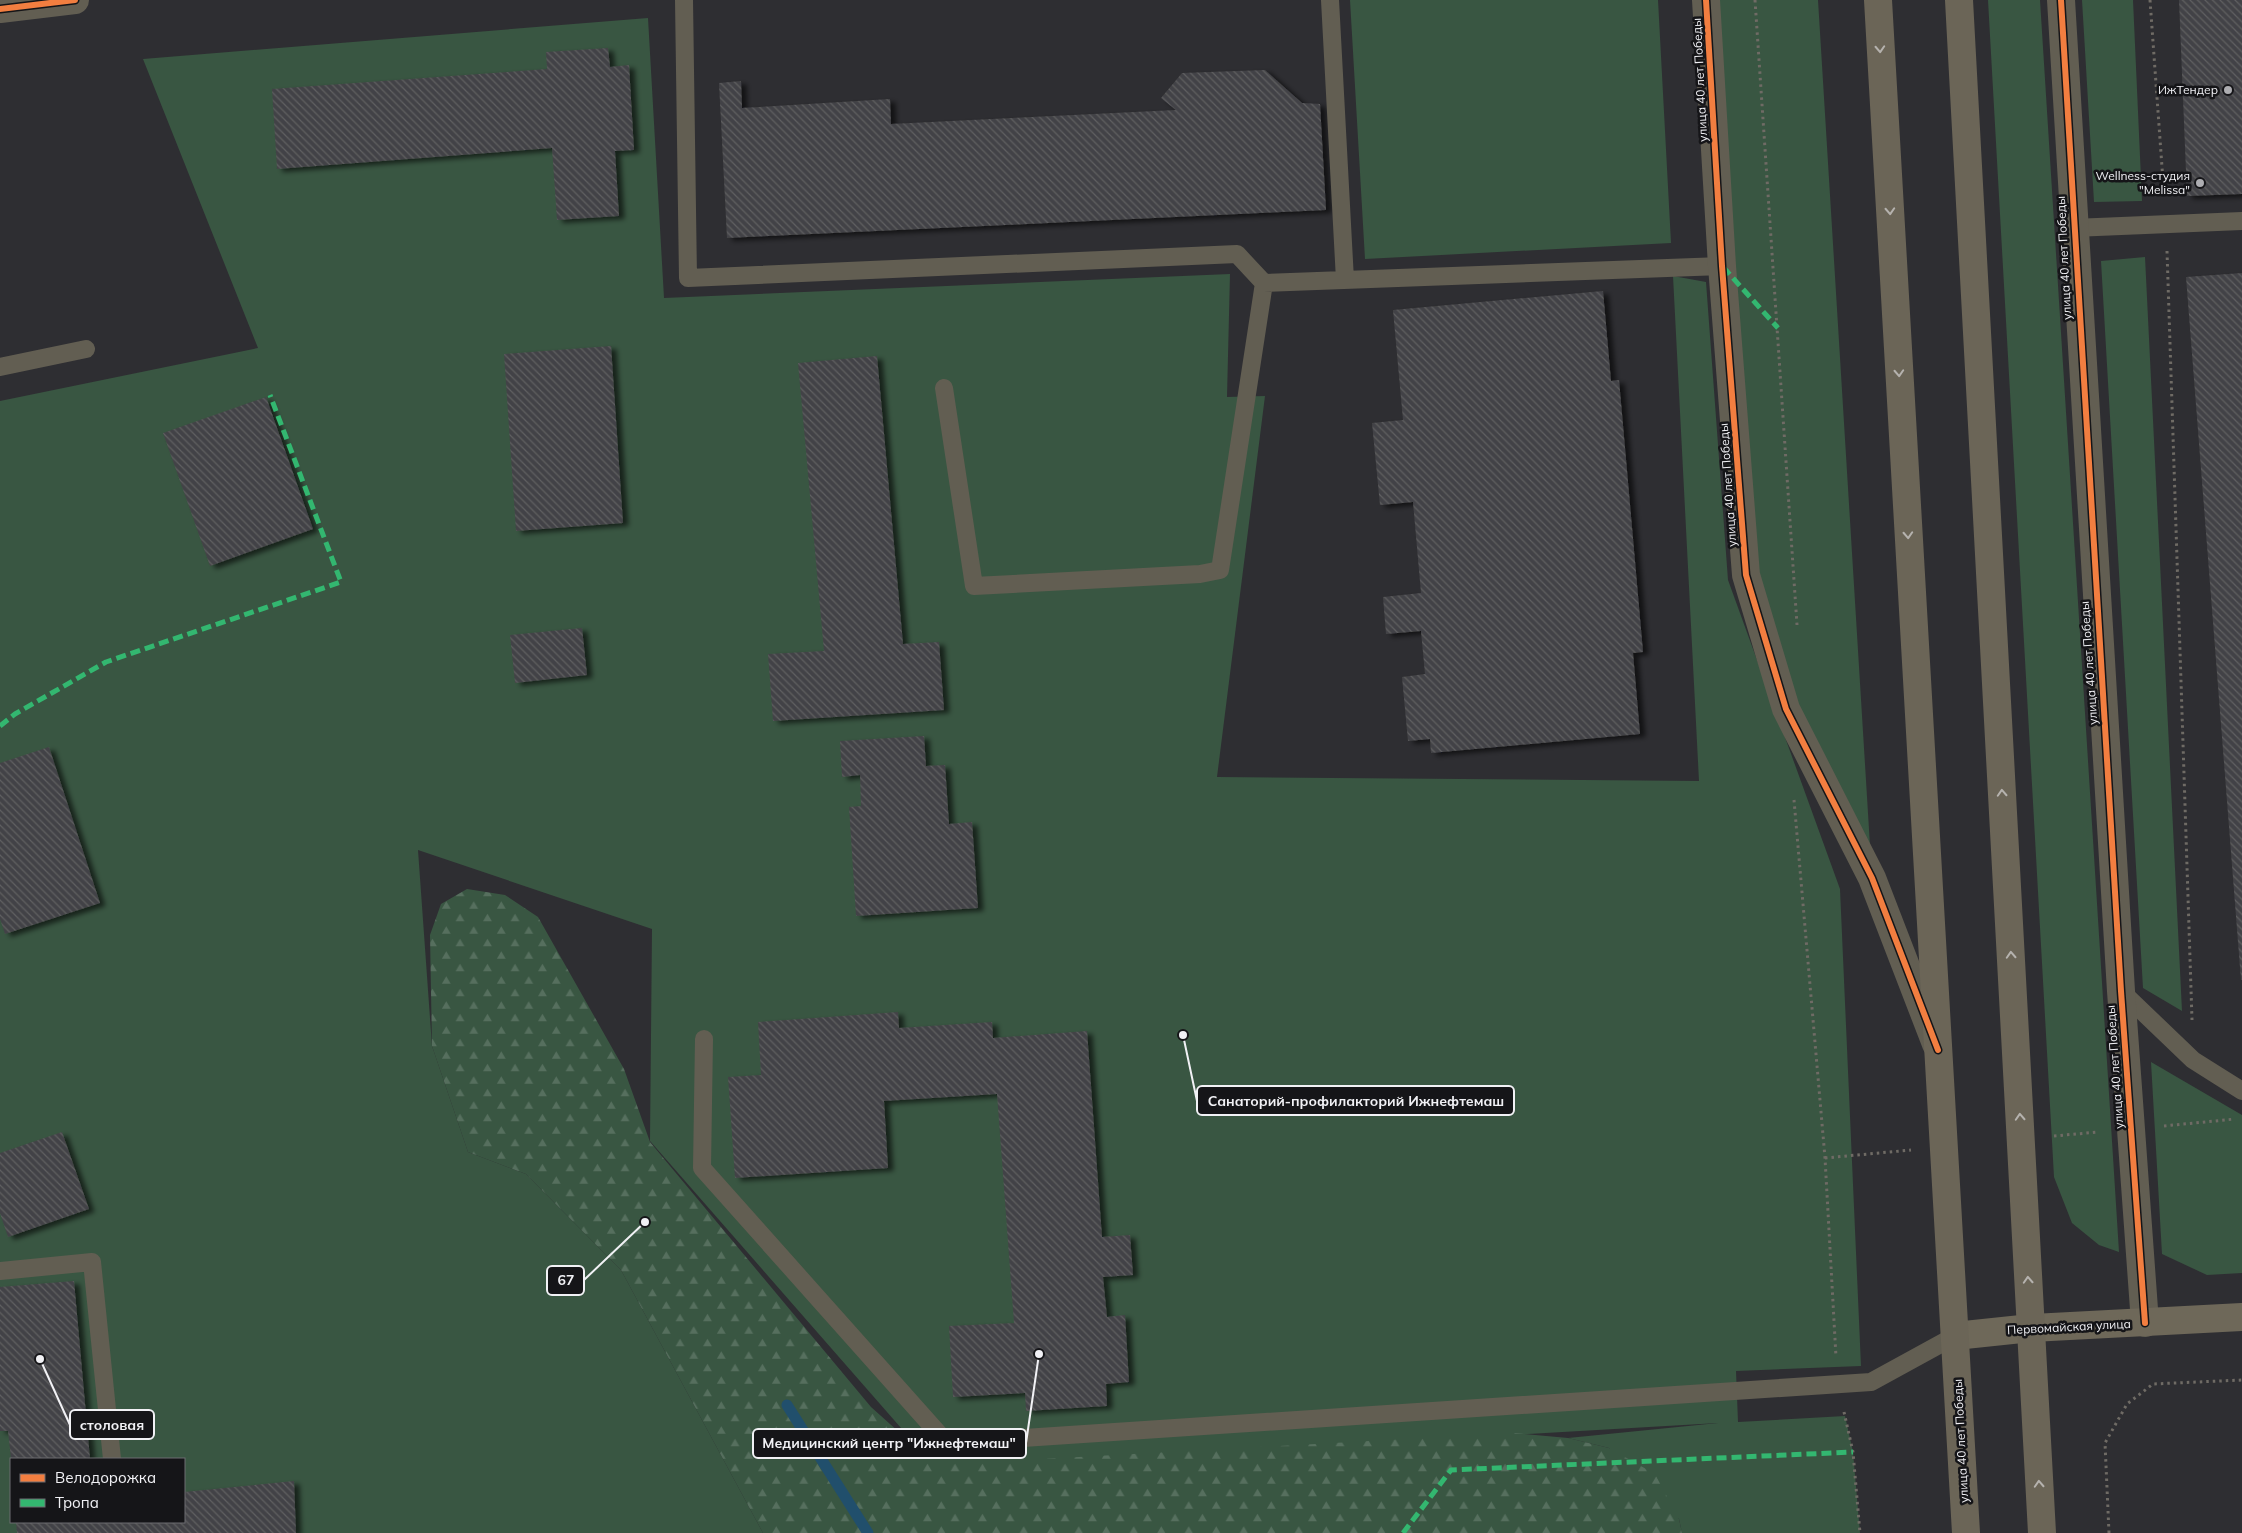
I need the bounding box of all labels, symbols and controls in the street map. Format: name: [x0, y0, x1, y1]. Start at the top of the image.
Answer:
street label: улица 40 лет Победы: [1689, 18, 1710, 142]
one-way arrow: [1875, 45, 1886, 53]
place label: ИжТендер: [2158, 82, 2218, 97]
marker: ИжТендер: [2222, 84, 2234, 96]
place label: Wellness-студия "Melissa": [2096, 168, 2190, 197]
marker: Wellness-студия "Melissa": [2194, 177, 2206, 189]
street label: улица 40 лет Победы: [2053, 196, 2074, 320]
one-way arrow: [1884, 207, 1895, 215]
one-way arrow: [1894, 369, 1905, 377]
street label: улица 40 лет Победы: [1716, 423, 1739, 547]
one-way arrow: [1903, 532, 1914, 540]
street label: улица 40 лет Победы: [2077, 601, 2100, 725]
one-way arrow: [1997, 789, 2008, 797]
one-way arrow: [2005, 951, 2016, 959]
street label: улица 40 лет Победы: [2103, 1005, 2126, 1129]
callout: Санаторий-профилакторий Ижнефтемаш: [1197, 1086, 1514, 1115]
text: Санаторий-профилакторий Ижнефтемаш: [1208, 1092, 1504, 1110]
one-way arrow: [2014, 1113, 2025, 1121]
callout: 67: [547, 1266, 584, 1295]
text: 67: [558, 1271, 574, 1289]
one-way arrow: [2023, 1275, 2034, 1283]
street label: Первомайская улица: [2007, 1316, 2131, 1337]
street label: улица 40 лет Победы: [1950, 1379, 1971, 1503]
callout: столовая: [70, 1410, 154, 1439]
text: столовая: [80, 1416, 144, 1434]
callout: Медицинский центр "Ижнефтемаш": [753, 1429, 1026, 1458]
text: Медицинский центр "Ижнефтемаш": [762, 1434, 1016, 1452]
legend: [10, 1458, 185, 1523]
text: Велодорожка: [55, 1468, 156, 1487]
one-way arrow: [2034, 1480, 2045, 1488]
text: Тропа: [55, 1493, 99, 1512]

